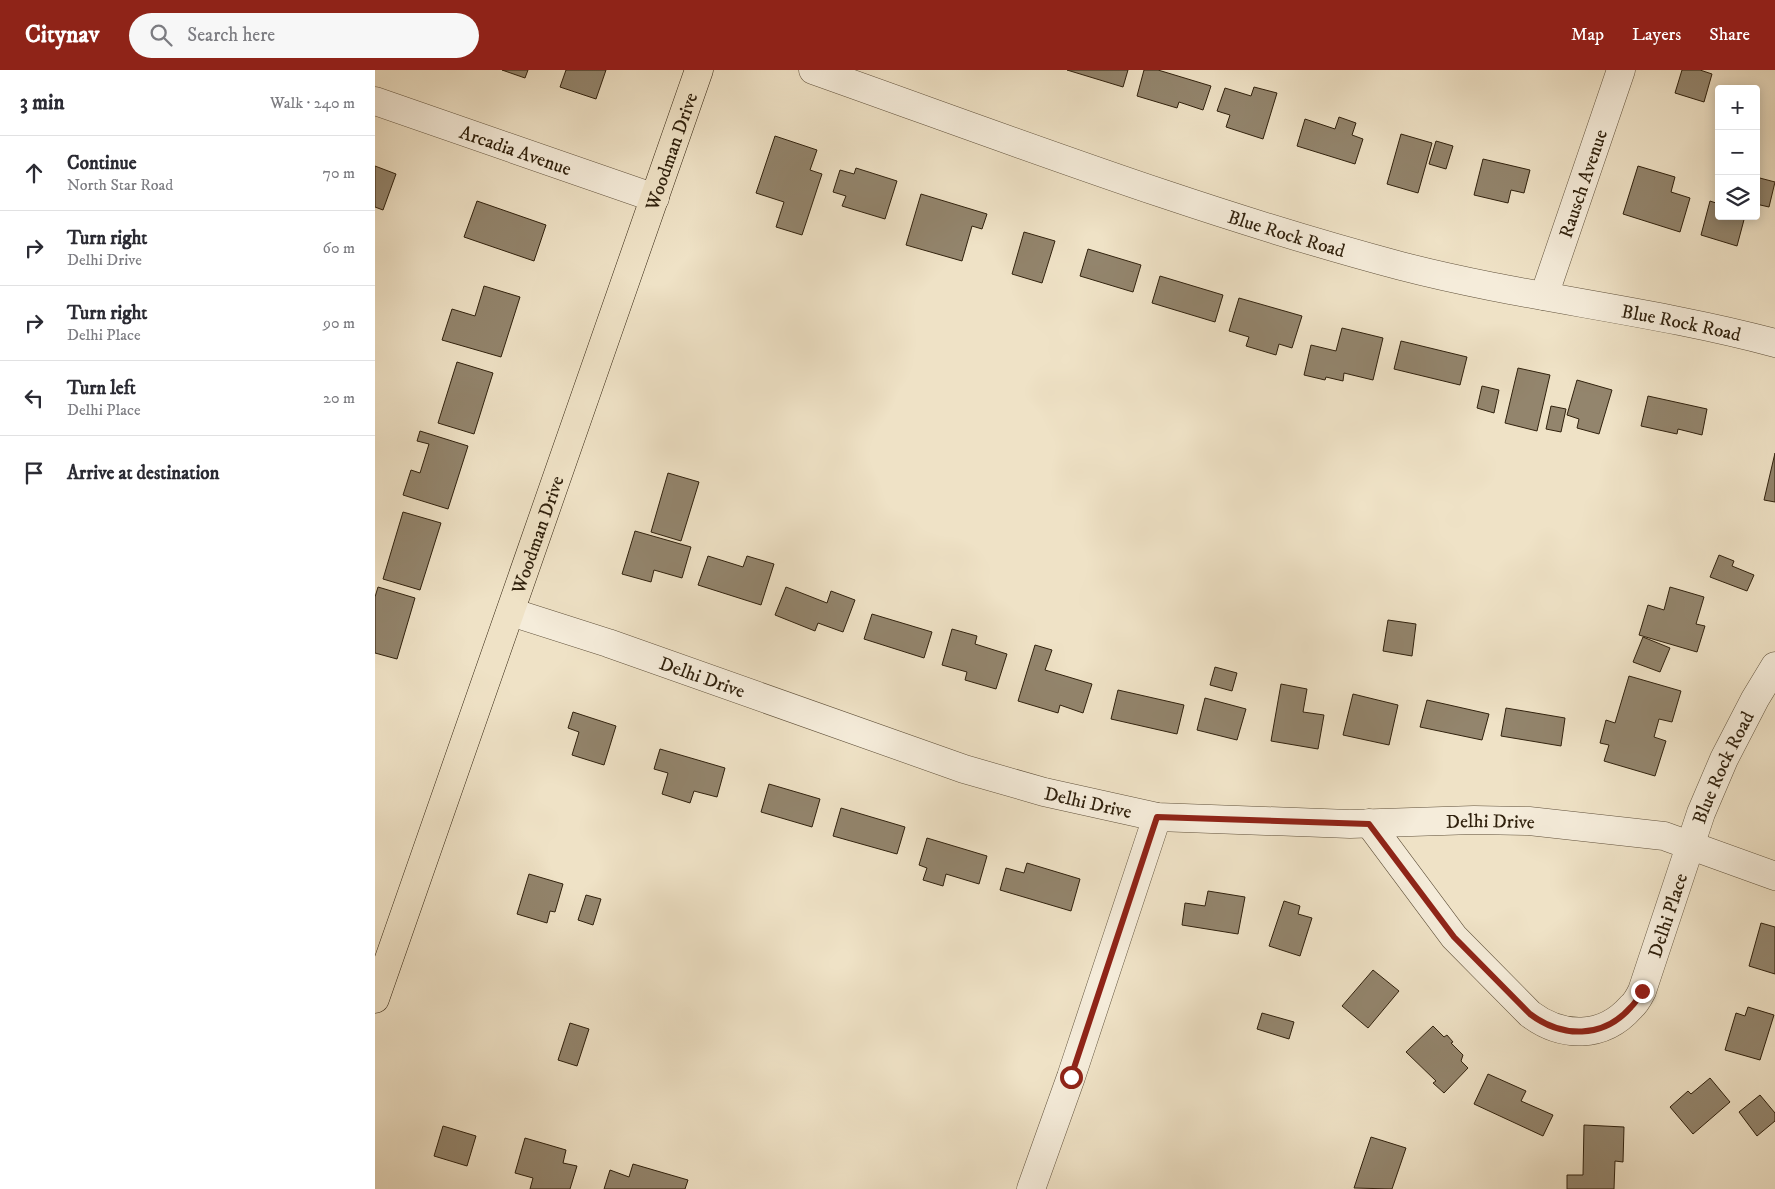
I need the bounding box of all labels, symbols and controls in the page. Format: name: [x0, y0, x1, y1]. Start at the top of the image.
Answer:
search box: [129, 13, 479, 58]
text: Citynav: [25, 20, 99, 50]
icon: search: [147, 21, 175, 49]
text: Search here: [187, 24, 275, 47]
text: Map: [1571, 24, 1604, 46]
text: Layers: [1632, 24, 1681, 46]
text: Share: [1709, 24, 1750, 46]
map controls: [1715, 85, 1760, 220]
button: +: [1715, 85, 1760, 130]
text: 3 min: [20, 90, 65, 116]
street label: Woodman Drive: [641, 90, 703, 214]
text: Walk · 240 m: [270, 93, 355, 113]
street label: Arcadia Avenue: [456, 121, 574, 181]
street label: Rausch Avenue: [1555, 126, 1613, 241]
button: −: [1715, 130, 1760, 175]
text: Continue: [67, 152, 137, 175]
icon: ahead: [20, 159, 48, 187]
text: 70 m: [323, 163, 355, 183]
text: North Star Road: [67, 175, 173, 195]
button: layers: [1715, 175, 1760, 220]
street label: Blue Rock Road: [1225, 206, 1348, 263]
text: Turn right: [67, 227, 147, 250]
icon: right: [20, 234, 48, 262]
text: 60 m: [323, 238, 355, 258]
text: Delhi Drive: [67, 250, 142, 270]
street label: Blue Rock Road: [1619, 300, 1744, 347]
text: Turn right: [67, 302, 147, 325]
icon: right: [20, 309, 48, 337]
text: 90 m: [323, 313, 355, 333]
text: Delhi Place: [67, 325, 141, 345]
text: Turn left: [67, 377, 136, 400]
icon: left: [20, 384, 48, 412]
text: 20 m: [323, 388, 355, 408]
text: Delhi Place: [67, 400, 141, 420]
icon: arrive: [20, 459, 48, 487]
text: Arrive at destination: [67, 462, 219, 485]
street label: Woodman Drive: [507, 473, 570, 598]
street label: Delhi Drive: [656, 652, 748, 704]
street label: Blue Rock Road: [1688, 707, 1760, 827]
street label: Delhi Drive: [1042, 782, 1134, 824]
street label: Delhi Drive: [1446, 810, 1536, 835]
street label: Delhi Place: [1644, 870, 1693, 961]
route end: [1631, 980, 1654, 1003]
route start: [1060, 1066, 1083, 1089]

